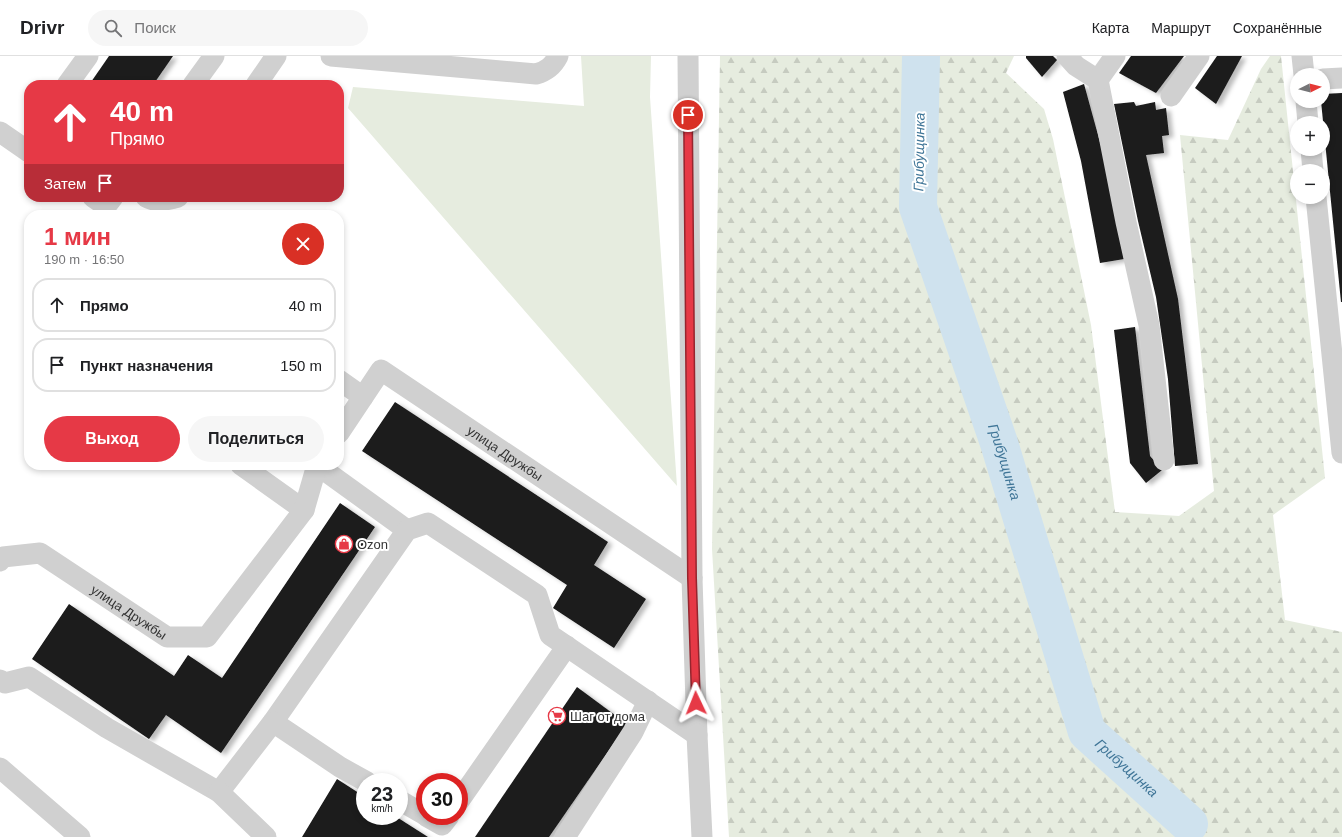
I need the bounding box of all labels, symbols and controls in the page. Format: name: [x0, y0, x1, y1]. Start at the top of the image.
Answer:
search box: [88, 10, 368, 46]
text: Drivr: [20, 17, 64, 38]
icon: search: [102, 17, 124, 39]
text: Поиск: [134, 19, 176, 36]
text: Карта: [1092, 20, 1129, 36]
text: Маршрут: [1151, 20, 1211, 36]
text: Сохранённые: [1233, 20, 1322, 36]
north arrow: [1290, 68, 1330, 108]
map controls: [1290, 68, 1330, 204]
icon: ahead: [44, 96, 96, 148]
text: 40 m: [110, 96, 174, 127]
pin: [671, 98, 705, 132]
icon: arrive: [677, 104, 699, 126]
water label: Грибущинка: [910, 112, 928, 192]
button: +: [1290, 116, 1330, 156]
text: Прямо: [110, 129, 165, 149]
button: −: [1290, 164, 1330, 204]
icon: arrive: [94, 172, 116, 194]
text: Затем: [44, 175, 86, 192]
text: 1 мин: [44, 223, 111, 250]
button: close: [282, 223, 324, 265]
text: 190 m · 16:50: [44, 252, 124, 267]
icon: ahead: [46, 294, 68, 316]
text: Прямо: [80, 297, 129, 314]
text: 40 m: [289, 297, 322, 314]
icon: arrive: [46, 354, 68, 376]
text: Пункт назначения: [80, 357, 213, 374]
text: 150 m: [280, 357, 322, 374]
button: Выход: [44, 416, 180, 462]
button: Поделиться: [188, 416, 324, 462]
water label: Грибущинка: [985, 421, 1024, 502]
street label: улица Дружбы: [464, 423, 545, 484]
shop icon: Ozon: [334, 534, 354, 554]
place label: Ozon: [357, 537, 388, 552]
street label: улица Дружбы: [88, 582, 169, 643]
position arrow: [675, 682, 717, 724]
supermarket icon: Шаг от дома: [547, 706, 567, 726]
place label: Шаг от дома: [570, 709, 646, 724]
water label: Грибущинка: [1092, 735, 1161, 800]
speed limit sign: 30: [416, 773, 468, 825]
text: 23: [371, 783, 393, 805]
text: km/h: [371, 803, 393, 814]

